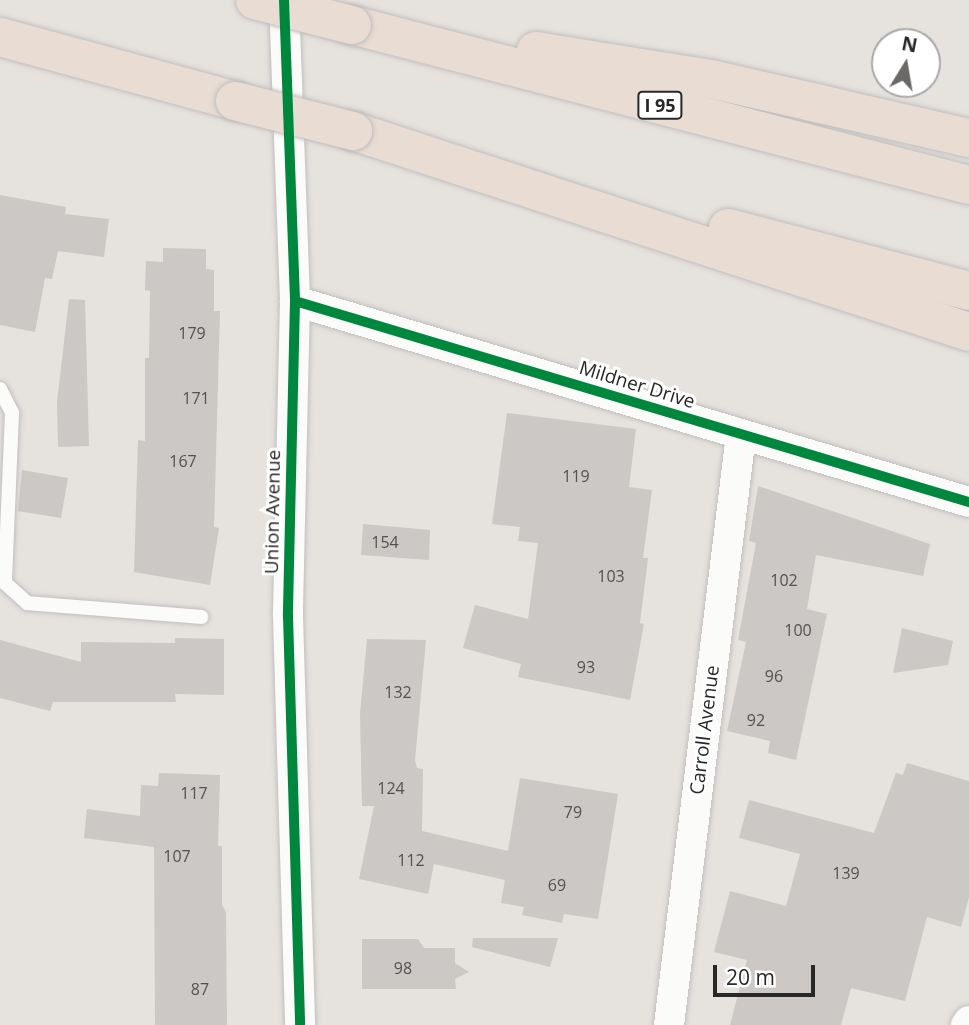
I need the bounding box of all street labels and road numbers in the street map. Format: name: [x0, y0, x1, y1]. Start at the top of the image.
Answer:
road number: I 95: [637, 90, 683, 120]
street label: Mildner Drive: [576, 357, 698, 413]
street label: Union Avenue: [261, 450, 285, 574]
street label: Carroll Avenue: [686, 664, 724, 796]

